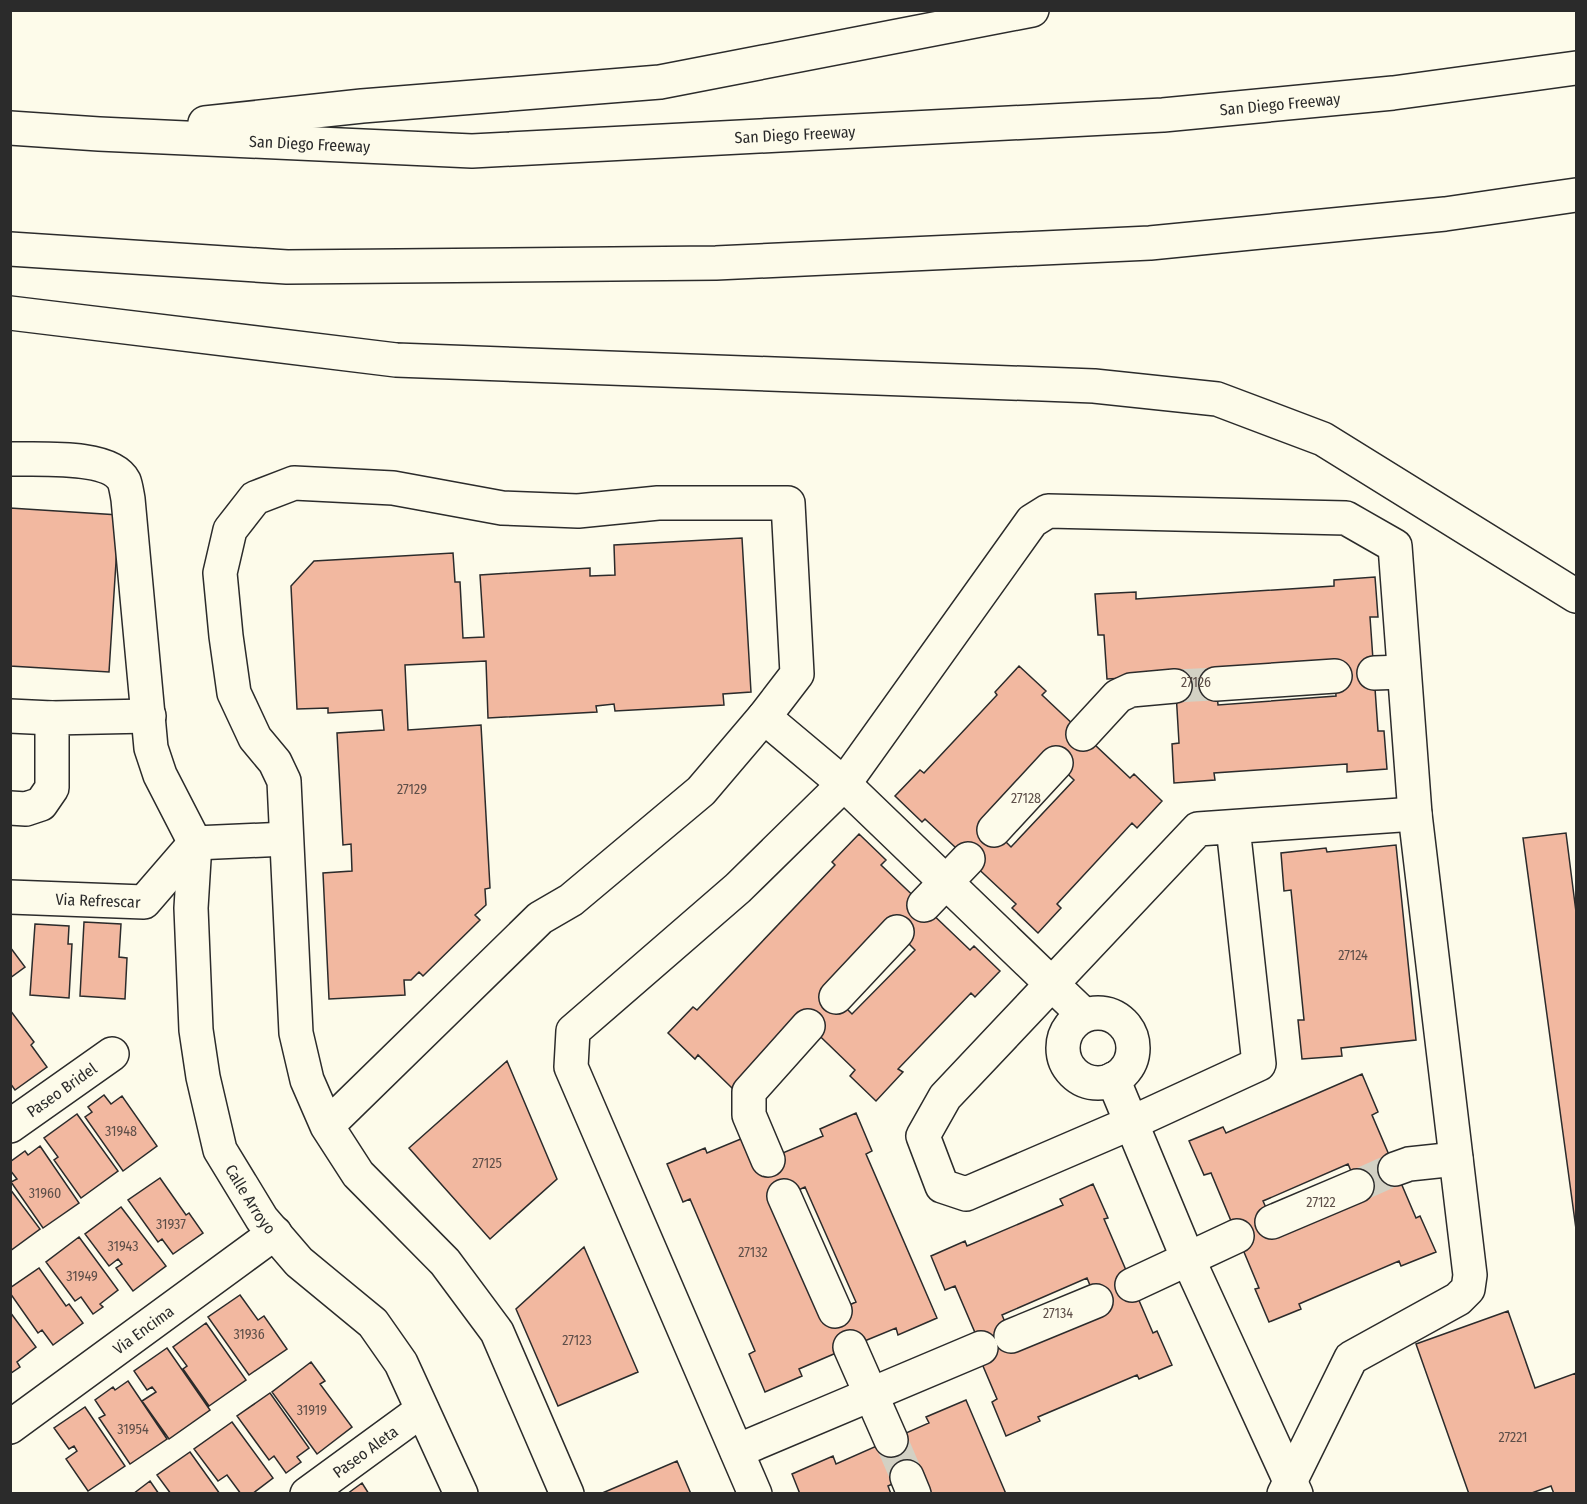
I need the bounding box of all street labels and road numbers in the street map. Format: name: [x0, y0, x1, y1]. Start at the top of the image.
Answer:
street label: San Diego Freeway: [1219, 89, 1342, 119]
street label: San Diego Freeway: [734, 121, 857, 147]
street label: San Diego Freeway: [249, 131, 371, 156]
street label: Via Refrescar: [55, 889, 141, 911]
street label: Paseo Bridel: [23, 1058, 100, 1121]
street label: Calle Arroyo: [221, 1161, 280, 1238]
street label: Via Encima: [109, 1301, 177, 1358]
street label: Paseo Aleta: [329, 1421, 401, 1482]

